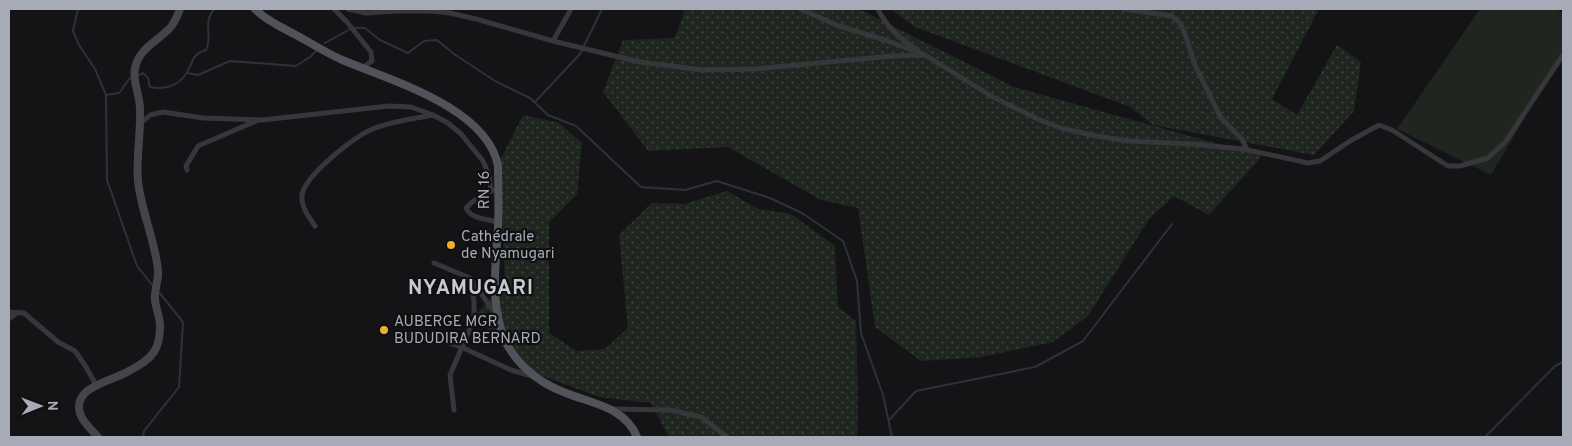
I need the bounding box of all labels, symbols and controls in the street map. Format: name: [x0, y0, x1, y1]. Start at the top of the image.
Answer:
street label: RN 16: [476, 171, 495, 209]
place label: Cathédrale de Nyamugari: [461, 228, 555, 264]
marker: Cathédrale de Nyamugari: [445, 239, 457, 251]
district label: NYAMUGARI: [408, 276, 534, 302]
place label: AUBERGE MGR BUDUDIRA BERNARD: [394, 313, 541, 349]
marker: AUBERGE MGR BUDUDIRA BERNARD: [378, 324, 390, 336]
north arrow: [15, 381, 65, 431]
text: N: [43, 401, 60, 411]

